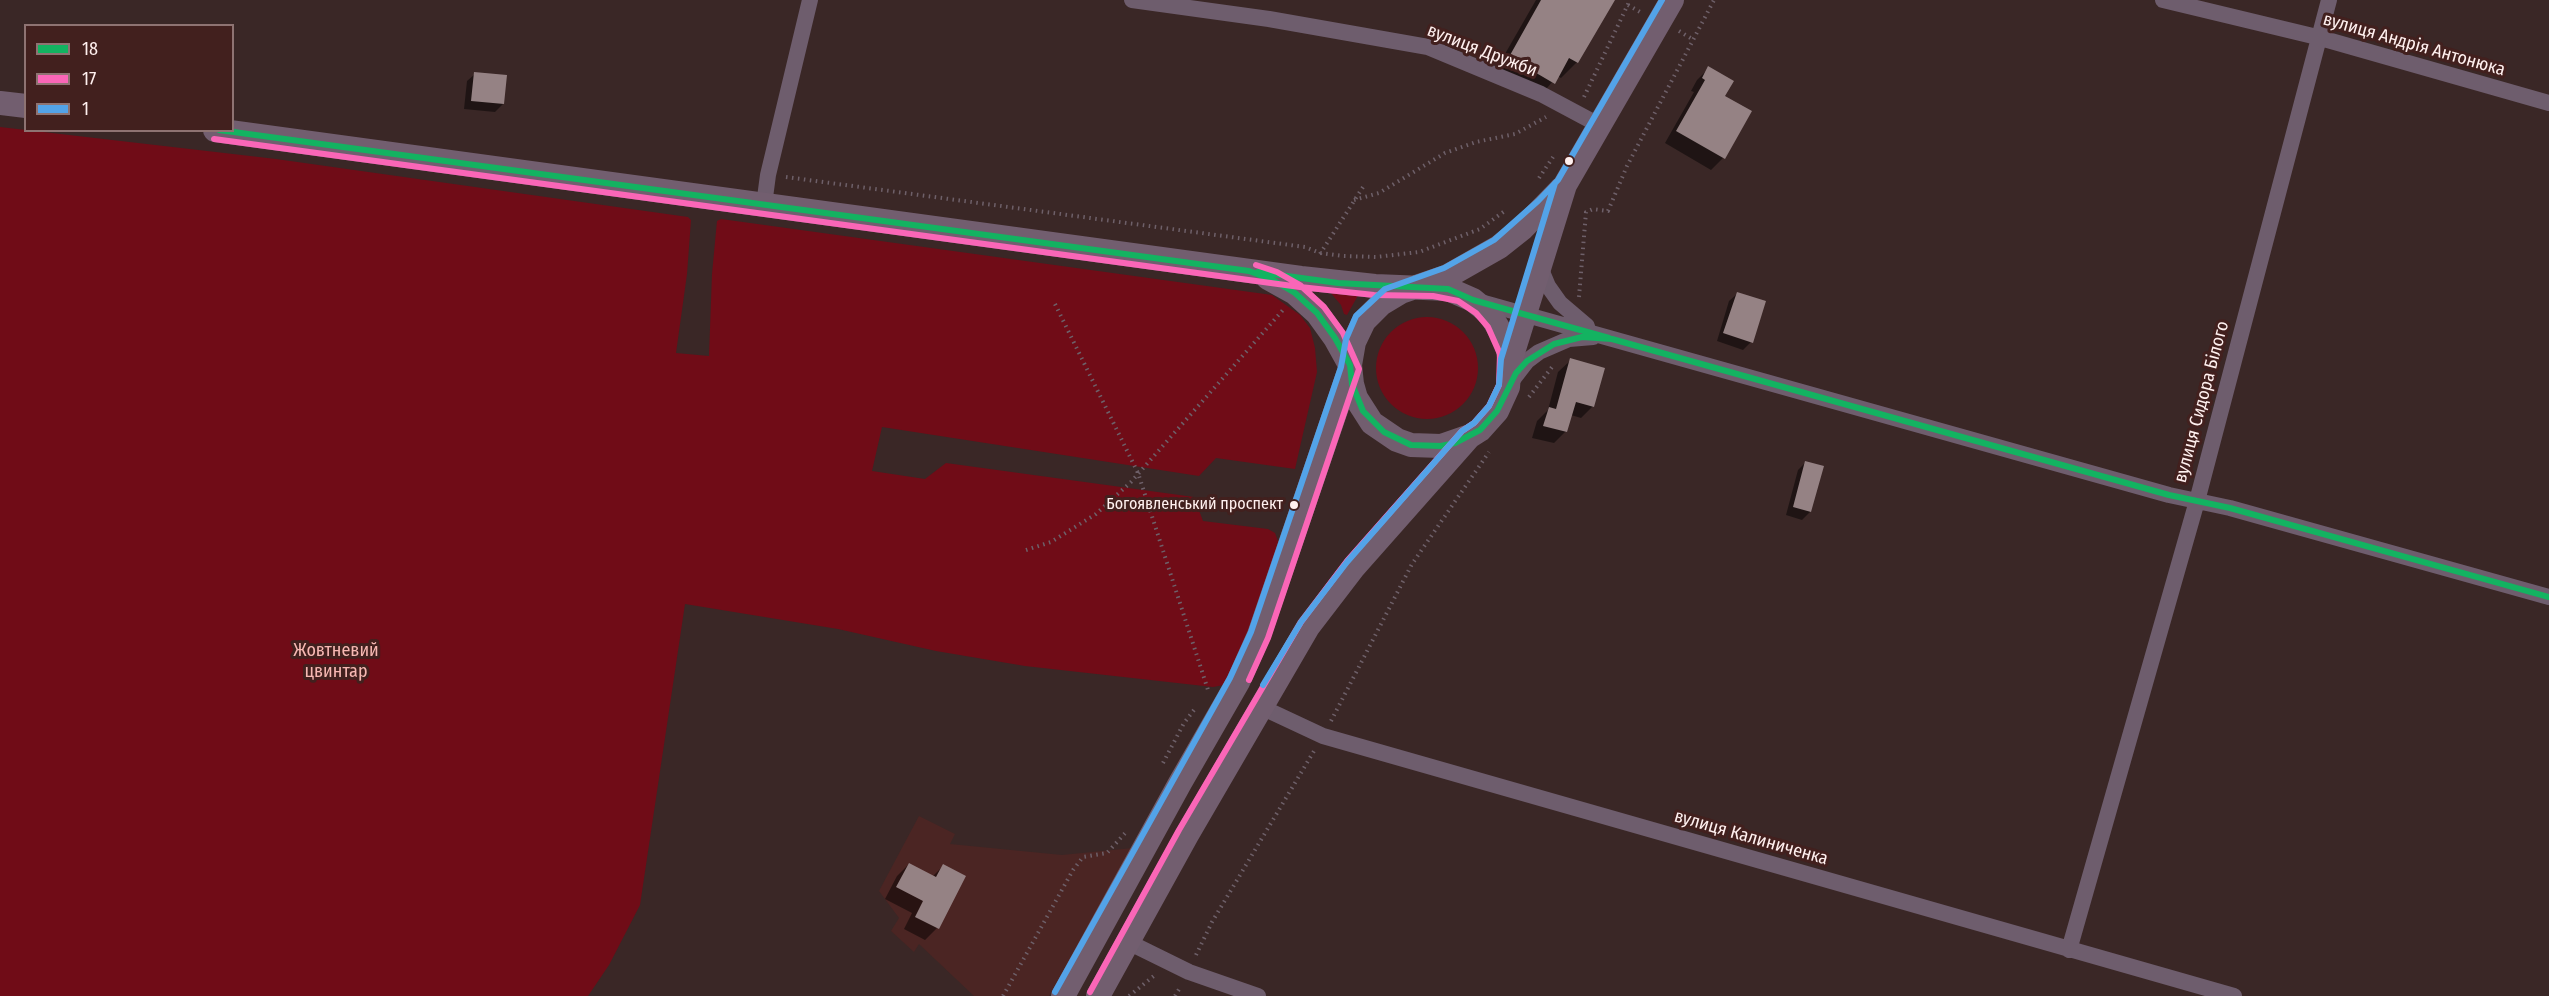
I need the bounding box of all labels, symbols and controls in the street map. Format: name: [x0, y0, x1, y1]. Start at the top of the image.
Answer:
street label: вулиця Андрія Антонюка: [2320, 9, 2508, 81]
street label: вулиця Дружби: [1424, 20, 1540, 82]
legend: [24, 24, 234, 132]
text: 18: [82, 38, 98, 60]
text: 17: [82, 68, 96, 90]
text: 1: [82, 98, 89, 120]
unlabelled marker: [1563, 155, 1575, 167]
street label: вулиця Сидора Білого: [2170, 319, 2234, 485]
place label: Богоявленський проспект: [1106, 495, 1283, 515]
marker: Богоявленський проспект: [1288, 499, 1300, 511]
park label: Жовтневий цвинтар: [293, 640, 379, 682]
street label: вулиця Калиниченка: [1672, 806, 1830, 870]

